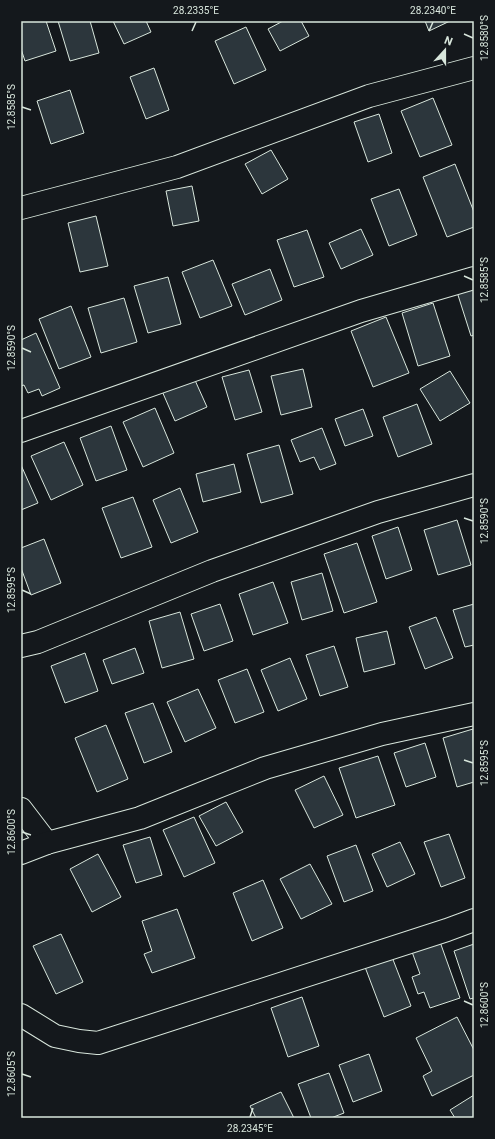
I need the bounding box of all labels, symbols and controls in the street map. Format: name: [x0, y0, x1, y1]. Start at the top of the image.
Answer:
text: 28.2335°E: [173, 5, 219, 16]
text: 28.2340°E: [410, 5, 456, 16]
text: 12.8580°S: [479, 15, 490, 61]
north arrow: [425, 30, 465, 70]
text: N: [442, 34, 455, 49]
text: 12.8585°S: [6, 84, 17, 130]
text: 12.8585°S: [479, 257, 490, 303]
text: 12.8590°S: [6, 325, 17, 371]
text: 12.8590°S: [479, 498, 490, 544]
text: 12.8595°S: [6, 567, 17, 613]
text: 12.8595°S: [479, 740, 490, 786]
text: 12.8600°S: [6, 809, 17, 855]
text: 12.8600°S: [479, 982, 490, 1028]
text: 12.8605°S: [6, 1051, 17, 1097]
text: 28.2345°E: [227, 1123, 273, 1134]

